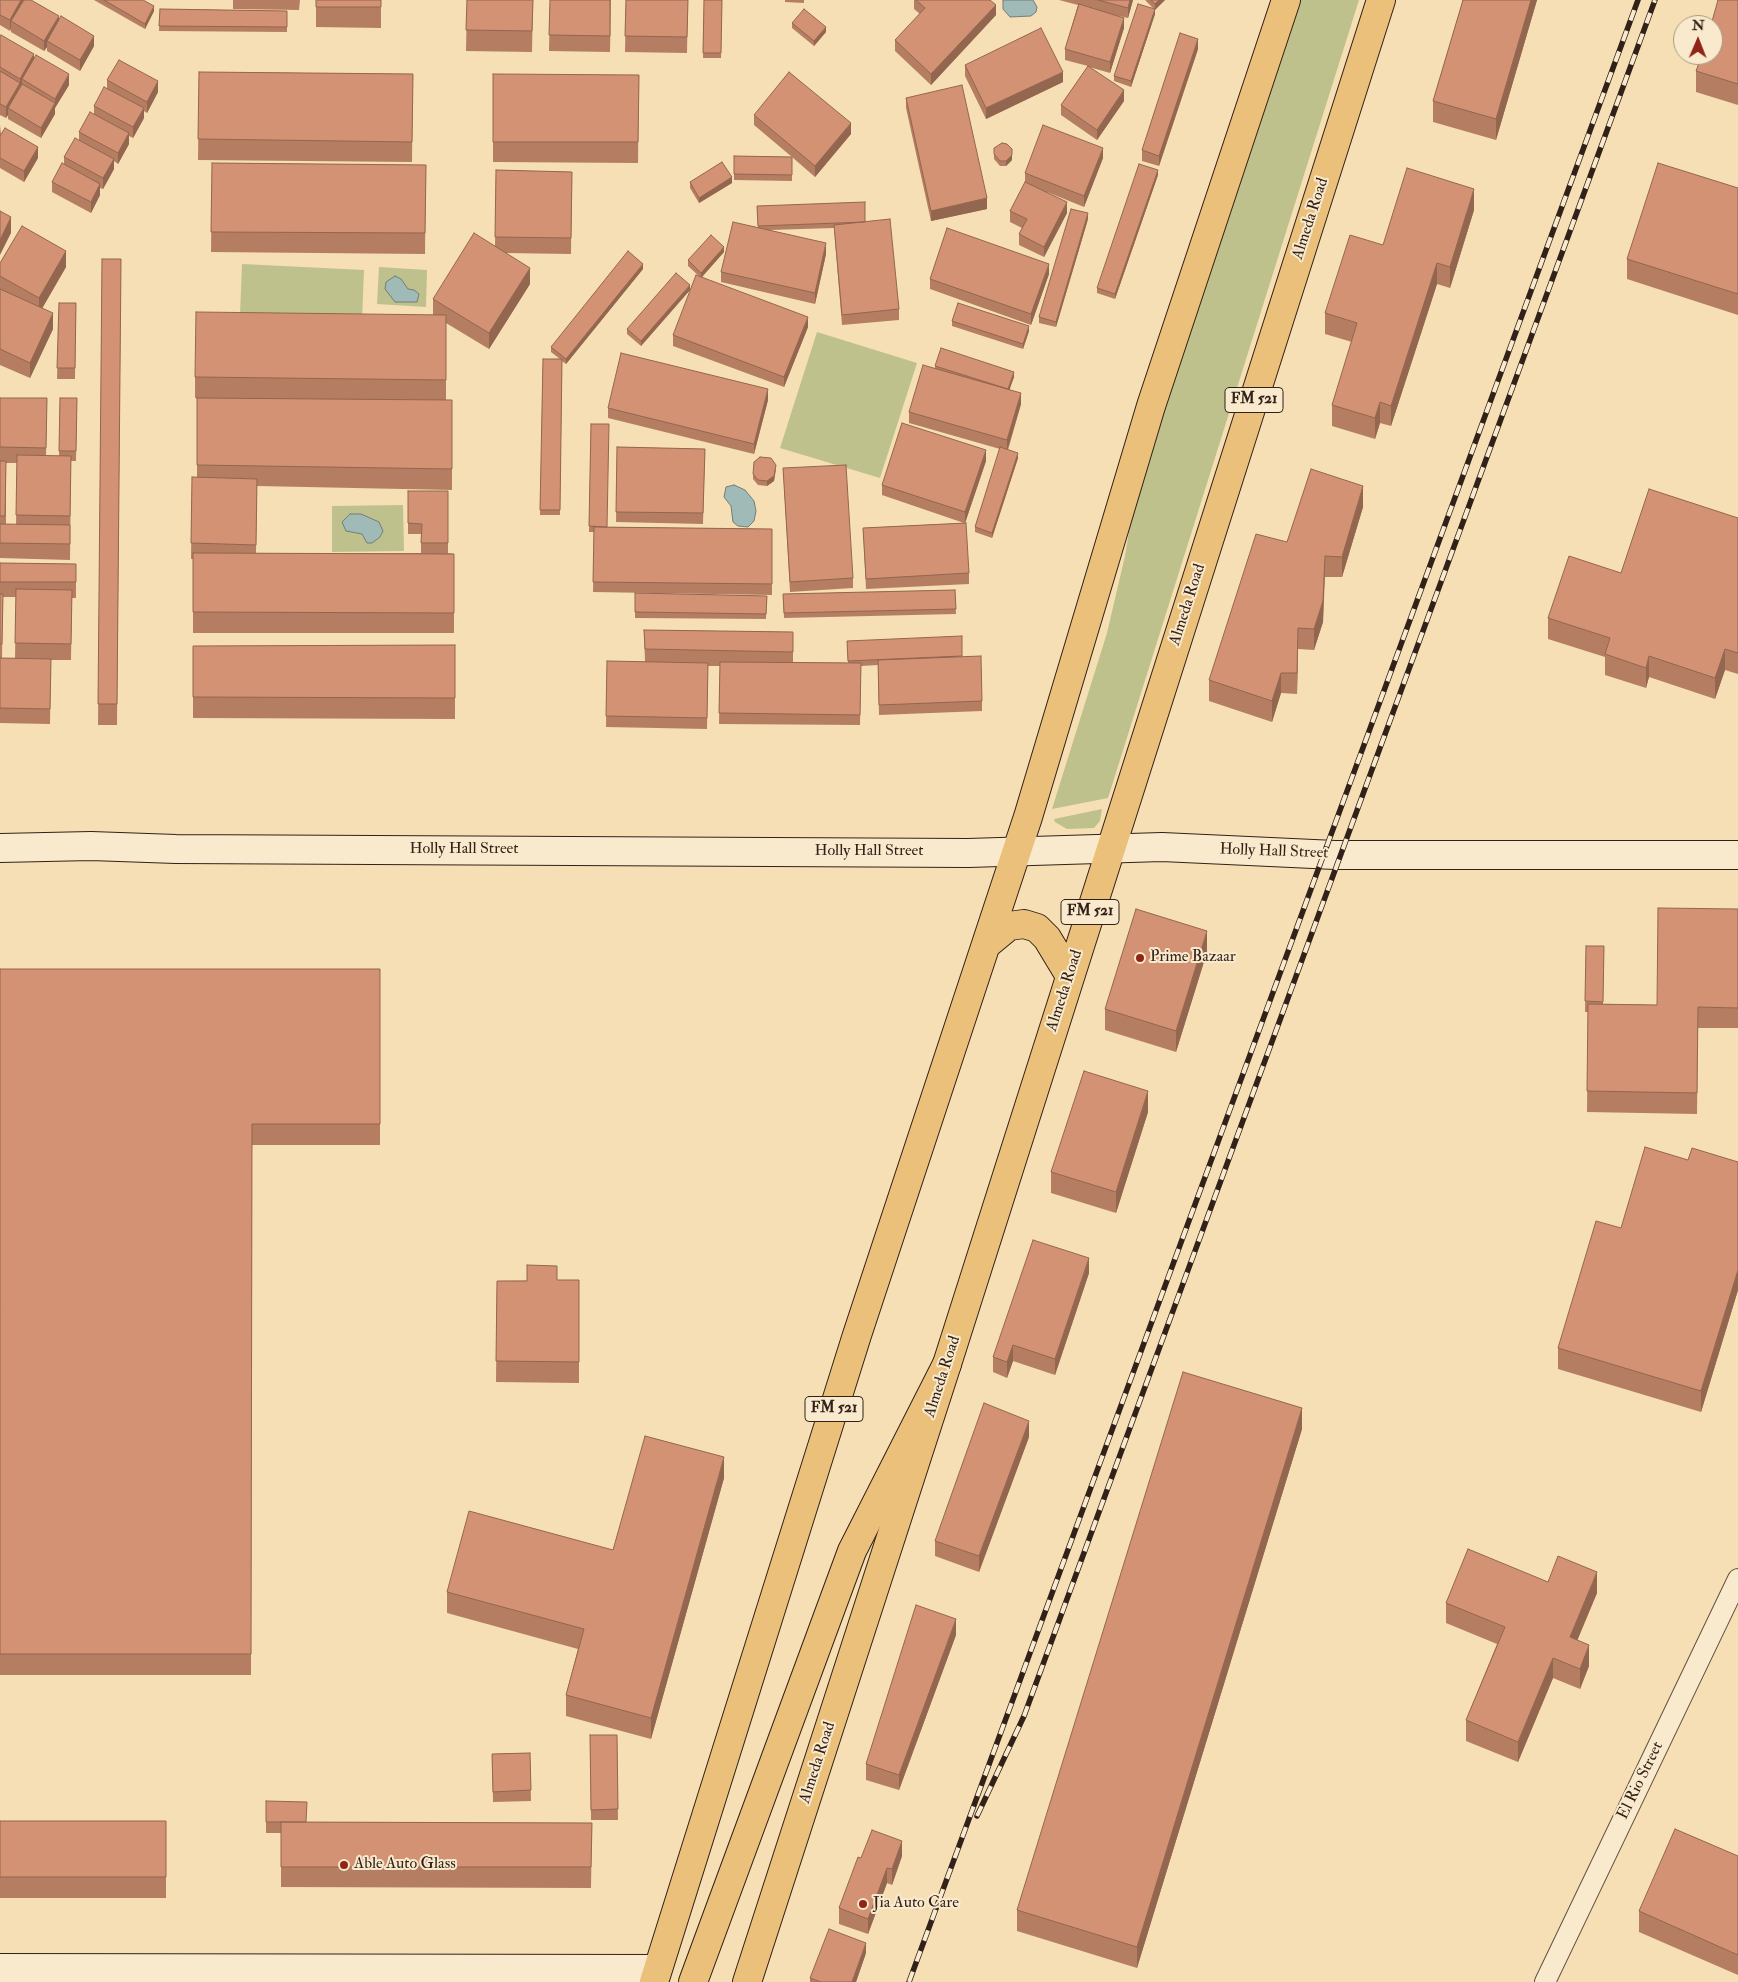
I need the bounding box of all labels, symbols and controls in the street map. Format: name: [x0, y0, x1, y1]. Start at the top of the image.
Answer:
north arrow: [1673, 15, 1723, 65]
text: N: [1692, 17, 1705, 34]
street label: Almeda Road: [1289, 176, 1333, 262]
road number: FM 521: [1225, 388, 1283, 412]
street label: Almeda Road: [1166, 562, 1210, 648]
street label: Holly Hall Street: [410, 840, 518, 860]
street label: Holly Hall Street: [1219, 841, 1329, 863]
street label: Holly Hall Street: [815, 842, 923, 862]
road number: FM 521: [1061, 900, 1119, 924]
street label: Almeda Road: [1043, 948, 1087, 1034]
place label: Prime Bazaar: [1150, 948, 1236, 968]
marker: Prime Bazaar: [1134, 952, 1146, 964]
street label: Almeda Road: [921, 1334, 965, 1420]
road number: FM 521: [805, 1396, 863, 1422]
street label: Almeda Road: [796, 1720, 840, 1806]
street label: El Rio Street: [1614, 1739, 1668, 1823]
place label: Able Auto Glass: [354, 1855, 456, 1875]
marker: Able Auto Glass: [338, 1859, 350, 1871]
place label: Jia Auto Care: [873, 1894, 959, 1914]
marker: Jia Auto Care: [857, 1898, 869, 1910]

